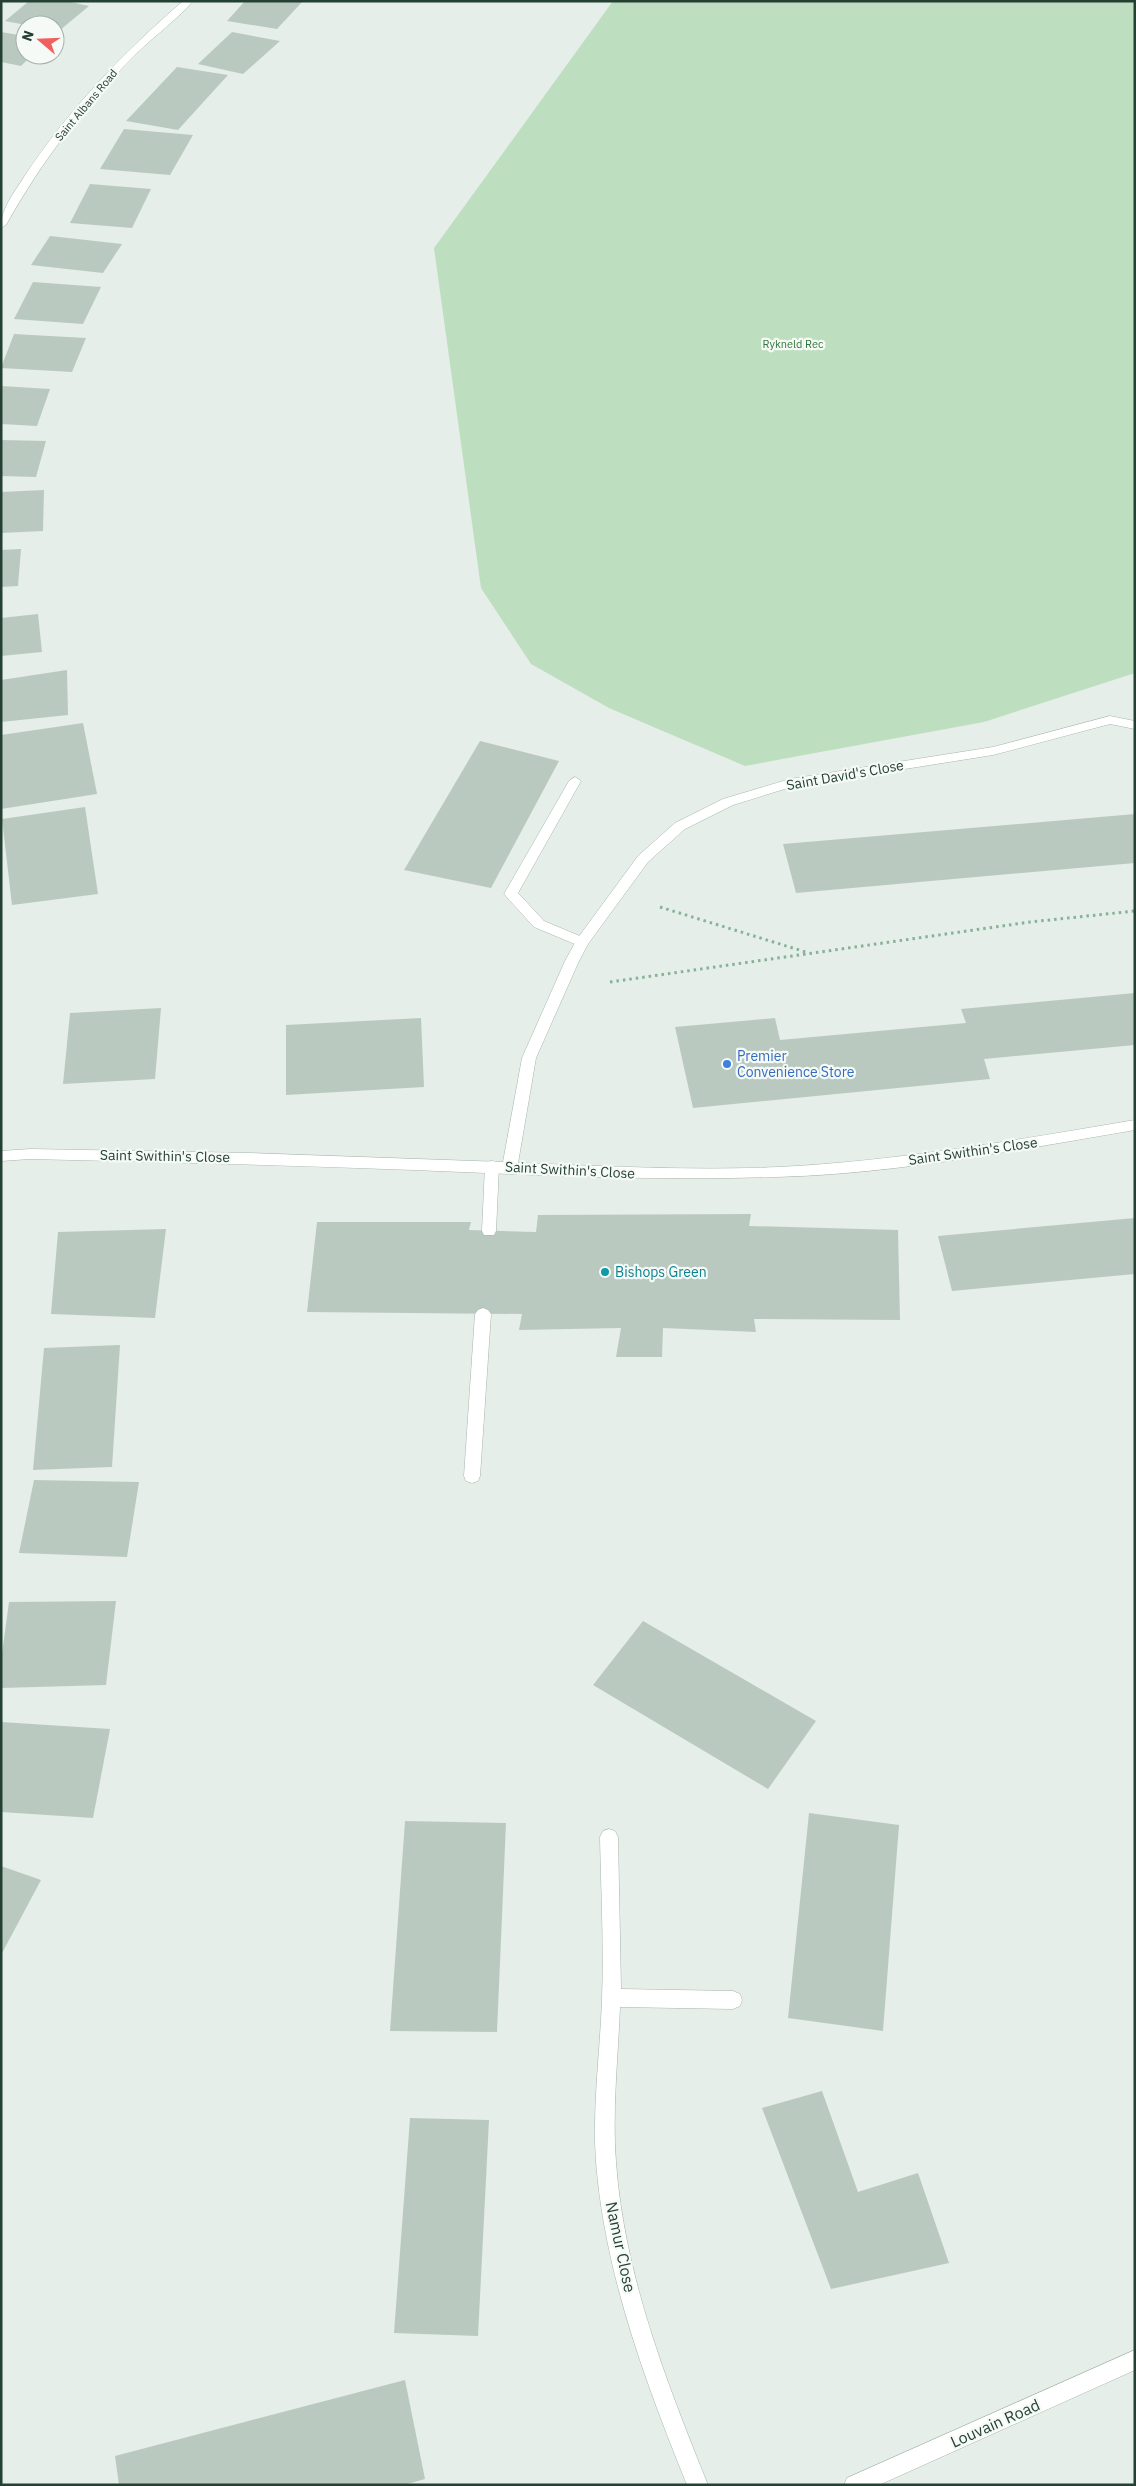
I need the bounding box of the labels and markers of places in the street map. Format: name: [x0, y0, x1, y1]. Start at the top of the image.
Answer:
place label: Premier Convenience Store: [737, 1047, 855, 1081]
marker: Premier Convenience Store: [721, 1058, 733, 1070]
place label: Bishops Green: [615, 1263, 707, 1281]
marker: Bishops Green: [599, 1266, 611, 1278]

